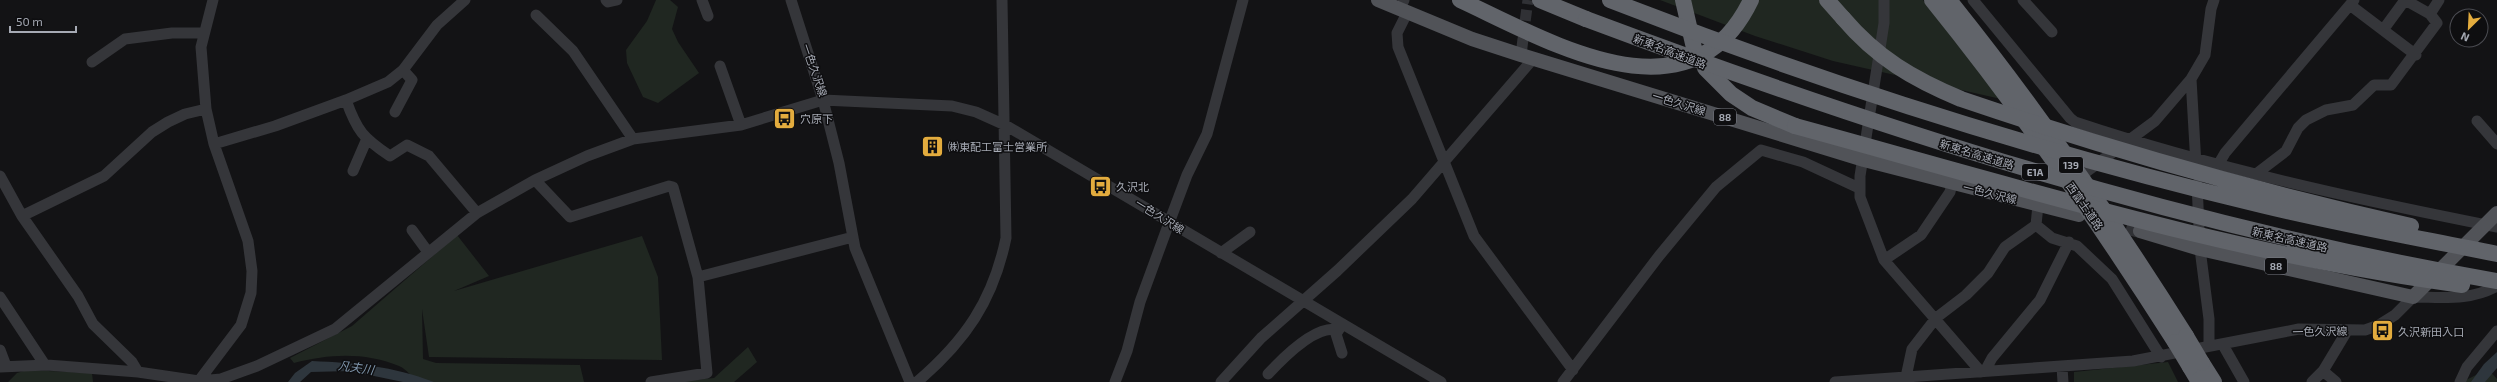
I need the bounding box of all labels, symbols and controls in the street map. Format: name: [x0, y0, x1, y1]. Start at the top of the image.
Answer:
scale bar: [10, 8, 76, 34]
north arrow: [2449, 8, 2489, 48]
text: 50 m: [16, 14, 43, 28]
text: N: [2458, 30, 2471, 45]
street label: 新東名高速道路: [1632, 31, 1708, 71]
street label: 一色久沢線: [800, 42, 830, 98]
street label: 一色久沢線: [1651, 89, 1707, 117]
bus stop icon: 穴原下: [772, 105, 798, 131]
road number: 88: [1714, 109, 1736, 125]
place label: 穴原下: [800, 112, 833, 125]
building icon: ㈱東配工富士営業所: [919, 133, 945, 159]
street label: 新東名高速道路: [1938, 137, 2016, 171]
place label: ㈱東配工富士営業所: [948, 140, 1048, 153]
road number: 139: [2059, 157, 2083, 173]
road number: E1A: [2022, 164, 2048, 180]
bus stop icon: 久沢北: [1088, 173, 1114, 199]
place label: 久沢北: [1116, 180, 1149, 193]
street label: 一色久沢線: [1962, 180, 2018, 206]
street label: 西富士道路: [2064, 180, 2106, 232]
street label: 一色久沢線: [1133, 196, 1187, 236]
street label: 新東名高速道路: [2251, 224, 2329, 254]
road number: 88: [2265, 258, 2287, 274]
bus stop icon: 久沢新田入口: [2370, 318, 2396, 344]
street label: 一色久沢線: [2292, 324, 2348, 338]
place label: 久沢新田入口: [2398, 325, 2464, 338]
water label: 凡夫川: [337, 358, 377, 377]

